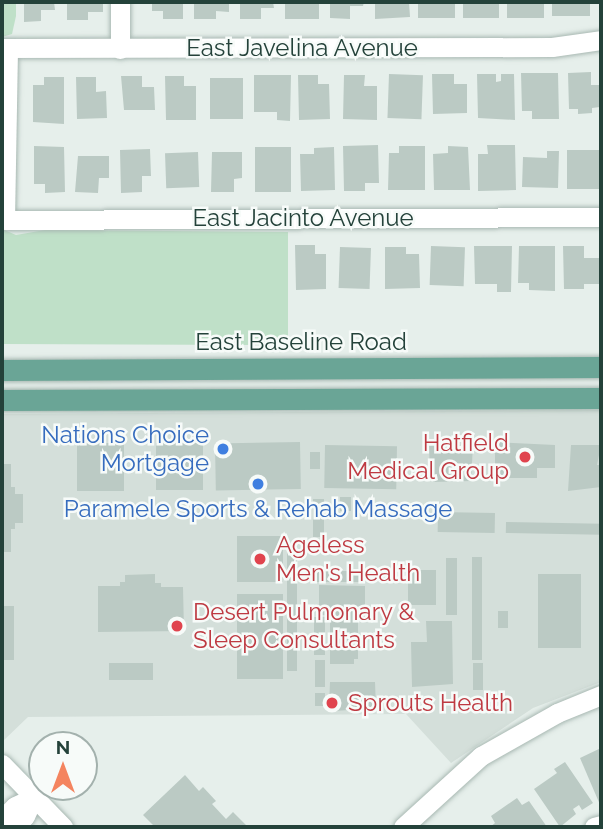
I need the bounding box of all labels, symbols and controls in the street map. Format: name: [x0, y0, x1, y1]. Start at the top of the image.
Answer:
street label: East Javelina Avenue: [185, 34, 419, 62]
street label: East Jacinto Avenue: [192, 204, 414, 232]
street label: East Baseline Road: [195, 328, 407, 356]
place label: Nations Choice Mortgage: [41, 421, 209, 477]
place label: Hatfield Medical Group: [346, 429, 509, 485]
marker: Nations Choice Mortgage: [215, 441, 231, 457]
marker: Hatfield Medical Group: [515, 447, 535, 467]
marker: Paramele Sports & Rehab Massage: [250, 476, 266, 492]
place label: Paramele Sports & Rehab Massage: [64, 495, 452, 523]
place label: Ageless Men's Health: [276, 531, 420, 587]
marker: Ageless Men's Health: [250, 549, 270, 569]
place label: Desert Pulmonary & Sleep Consultants: [193, 598, 415, 654]
marker: Desert Pulmonary & Sleep Consultants: [167, 616, 187, 636]
place label: Sprouts Health: [348, 689, 513, 717]
marker: Sprouts Health: [322, 693, 342, 713]
north arrow: [28, 731, 98, 801]
text: N: [56, 736, 70, 758]

